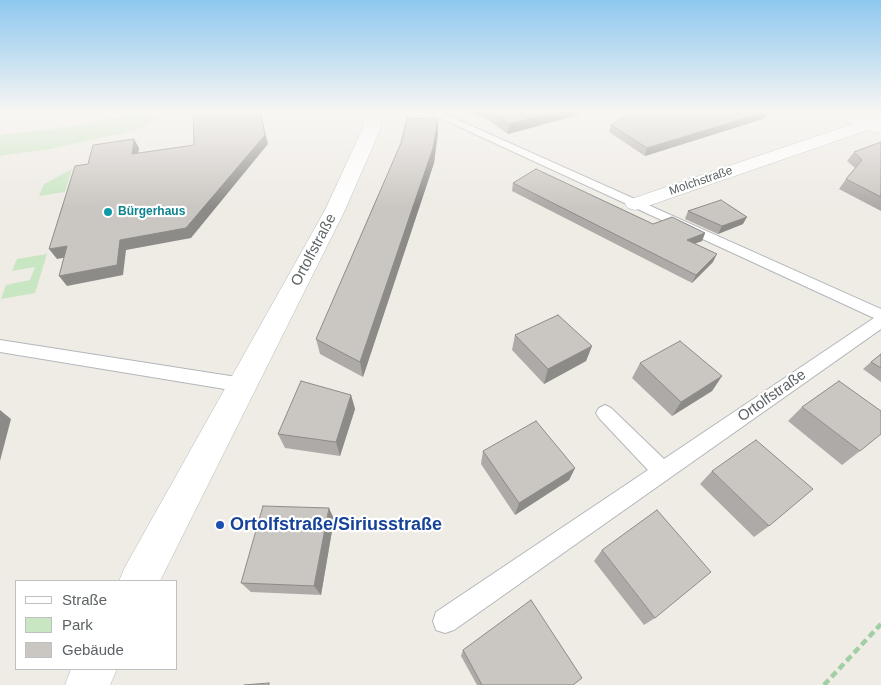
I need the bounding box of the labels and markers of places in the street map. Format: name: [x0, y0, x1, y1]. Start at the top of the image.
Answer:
place label: Bürgerhaus: [118, 205, 185, 219]
marker: Bürgerhaus: [102, 206, 114, 218]
place label: Ortolfstraße/Siriusstraße: [230, 514, 442, 536]
marker: Ortolfstraße/Siriusstraße: [214, 519, 226, 531]

